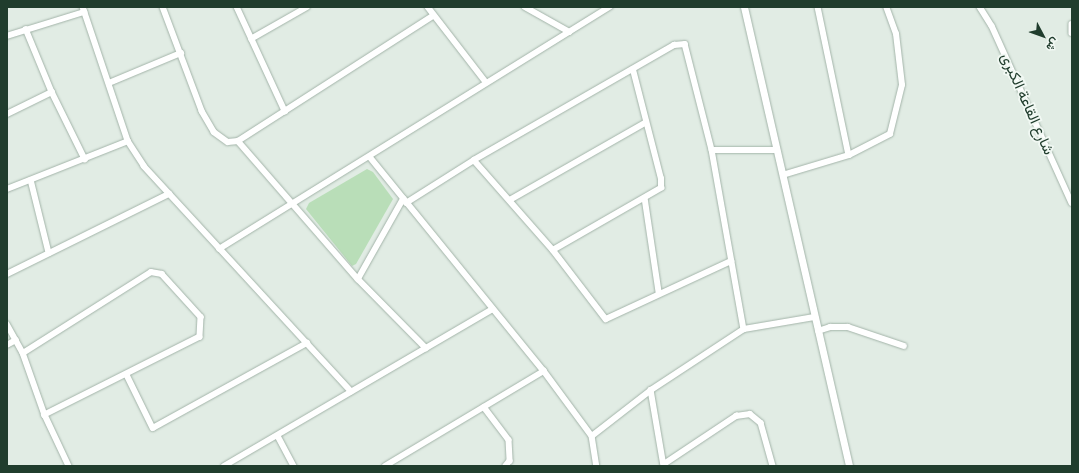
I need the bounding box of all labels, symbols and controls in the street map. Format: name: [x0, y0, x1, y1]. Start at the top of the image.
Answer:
north arrow: [1023, 16, 1063, 56]
text: ش: [1043, 35, 1062, 53]
street label: شارع القاعة الكبرى: [997, 50, 1057, 158]

